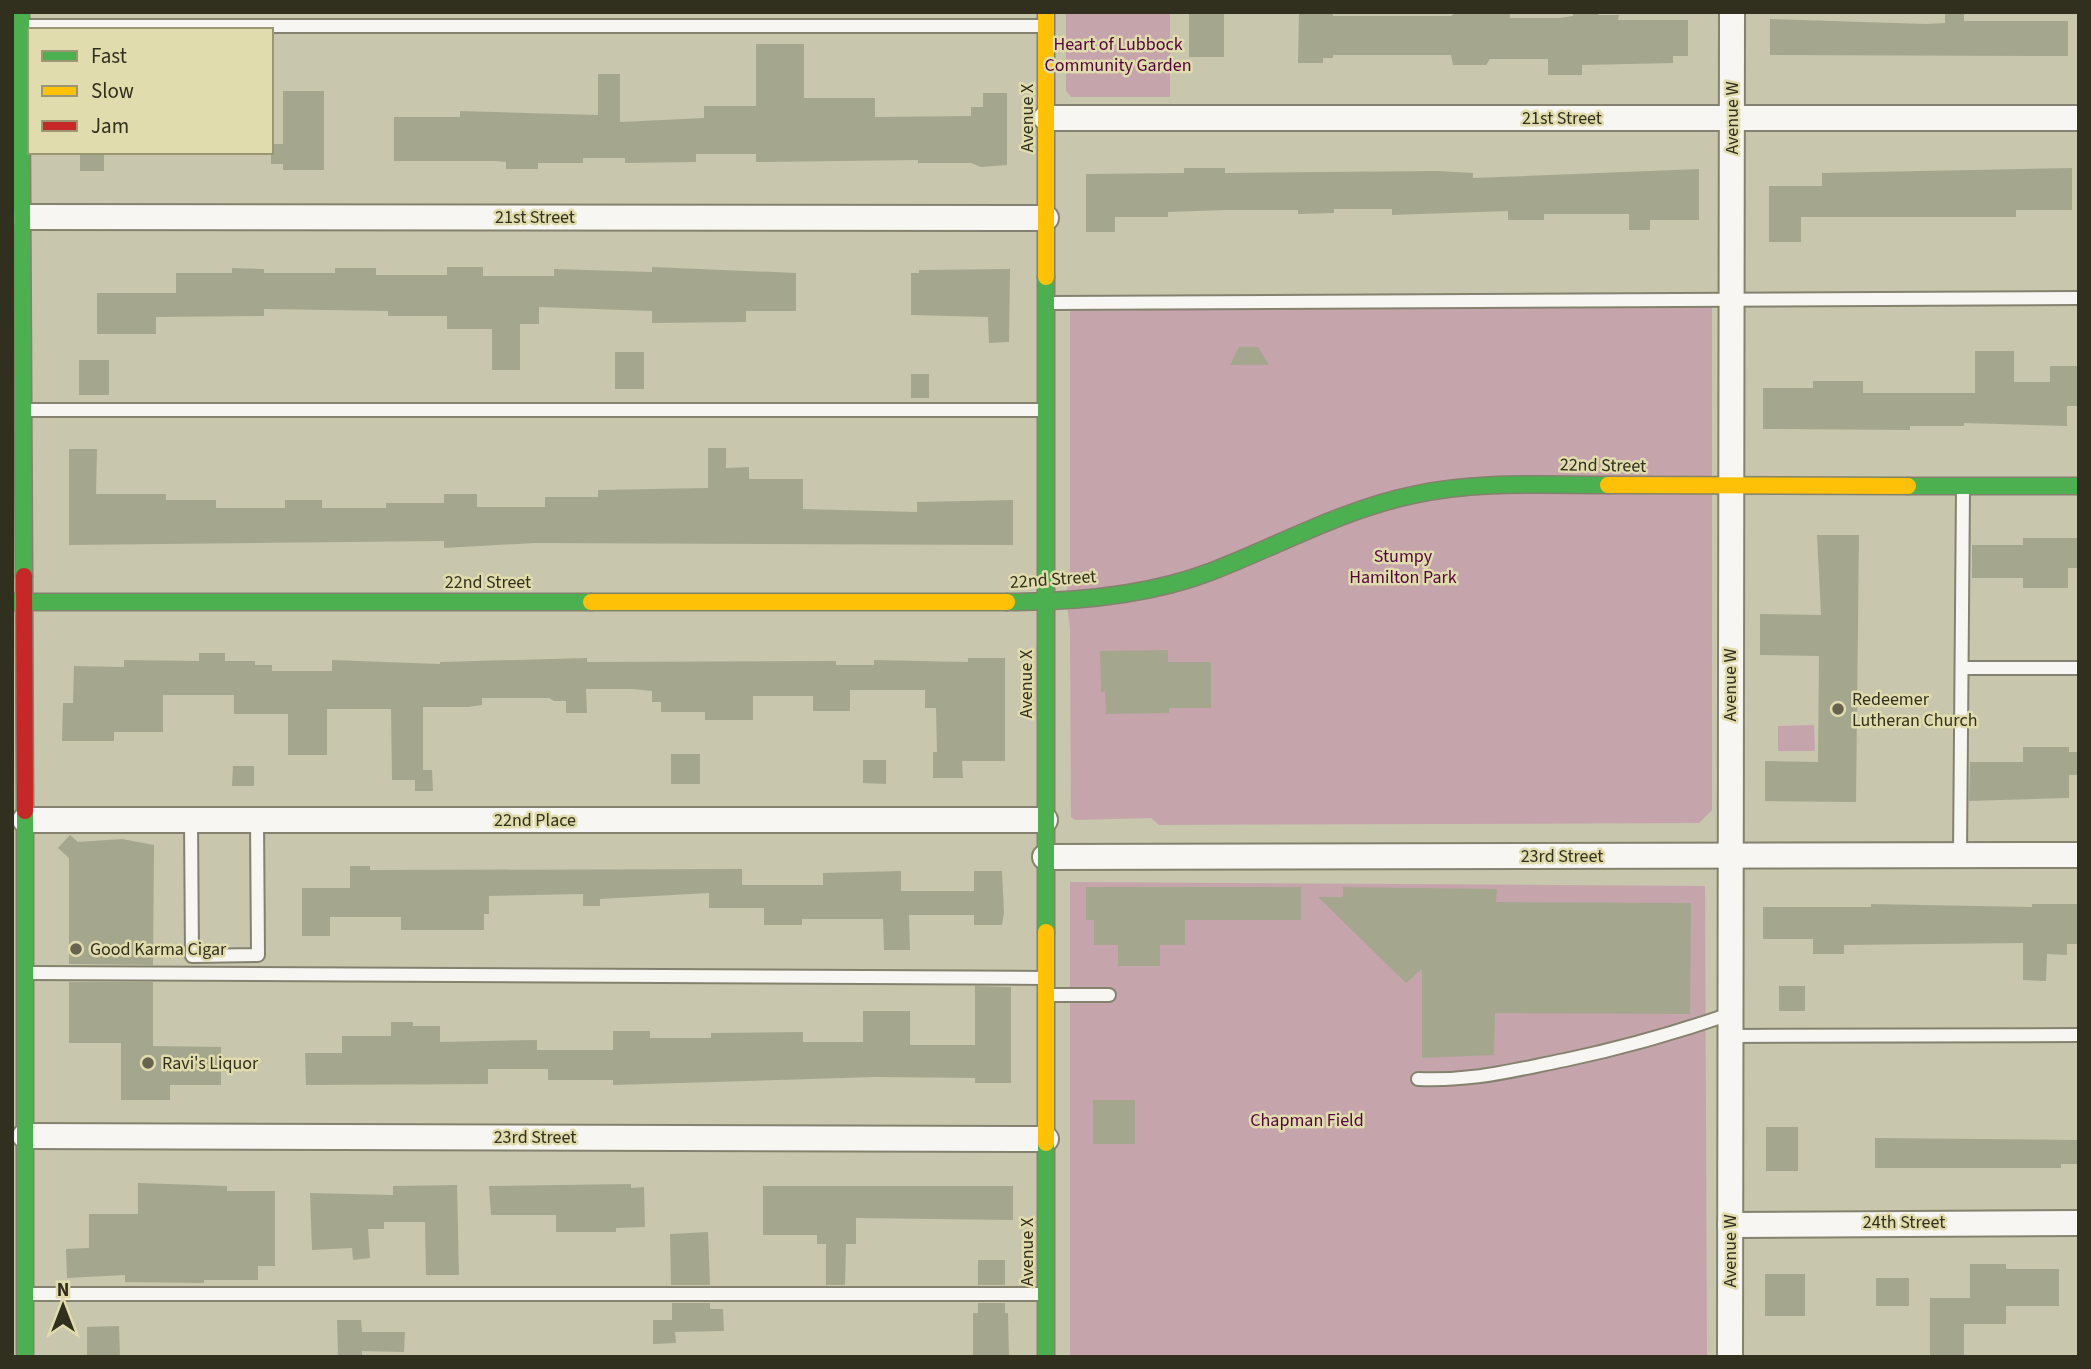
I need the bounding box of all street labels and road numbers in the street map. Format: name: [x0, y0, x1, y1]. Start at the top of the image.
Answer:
street label: Avenue W: [1720, 81, 1745, 155]
street label: Avenue X: [1015, 84, 1040, 152]
street label: 21st Street: [1522, 106, 1602, 131]
street label: 21st Street: [495, 205, 575, 230]
street label: 22nd Street: [1560, 452, 1646, 479]
street label: 22nd Street: [1009, 564, 1097, 595]
street label: 22nd Street: [445, 570, 531, 595]
street label: Avenue W: [1718, 648, 1743, 722]
street label: Avenue X: [1014, 650, 1039, 718]
street label: 22nd Place: [494, 808, 576, 833]
street label: 23rd Street: [1521, 844, 1603, 869]
street label: 23rd Street: [494, 1125, 576, 1150]
street label: 24th Street: [1863, 1210, 1945, 1235]
street label: Avenue W: [1718, 1214, 1743, 1288]
street label: Avenue X: [1015, 1218, 1040, 1286]

